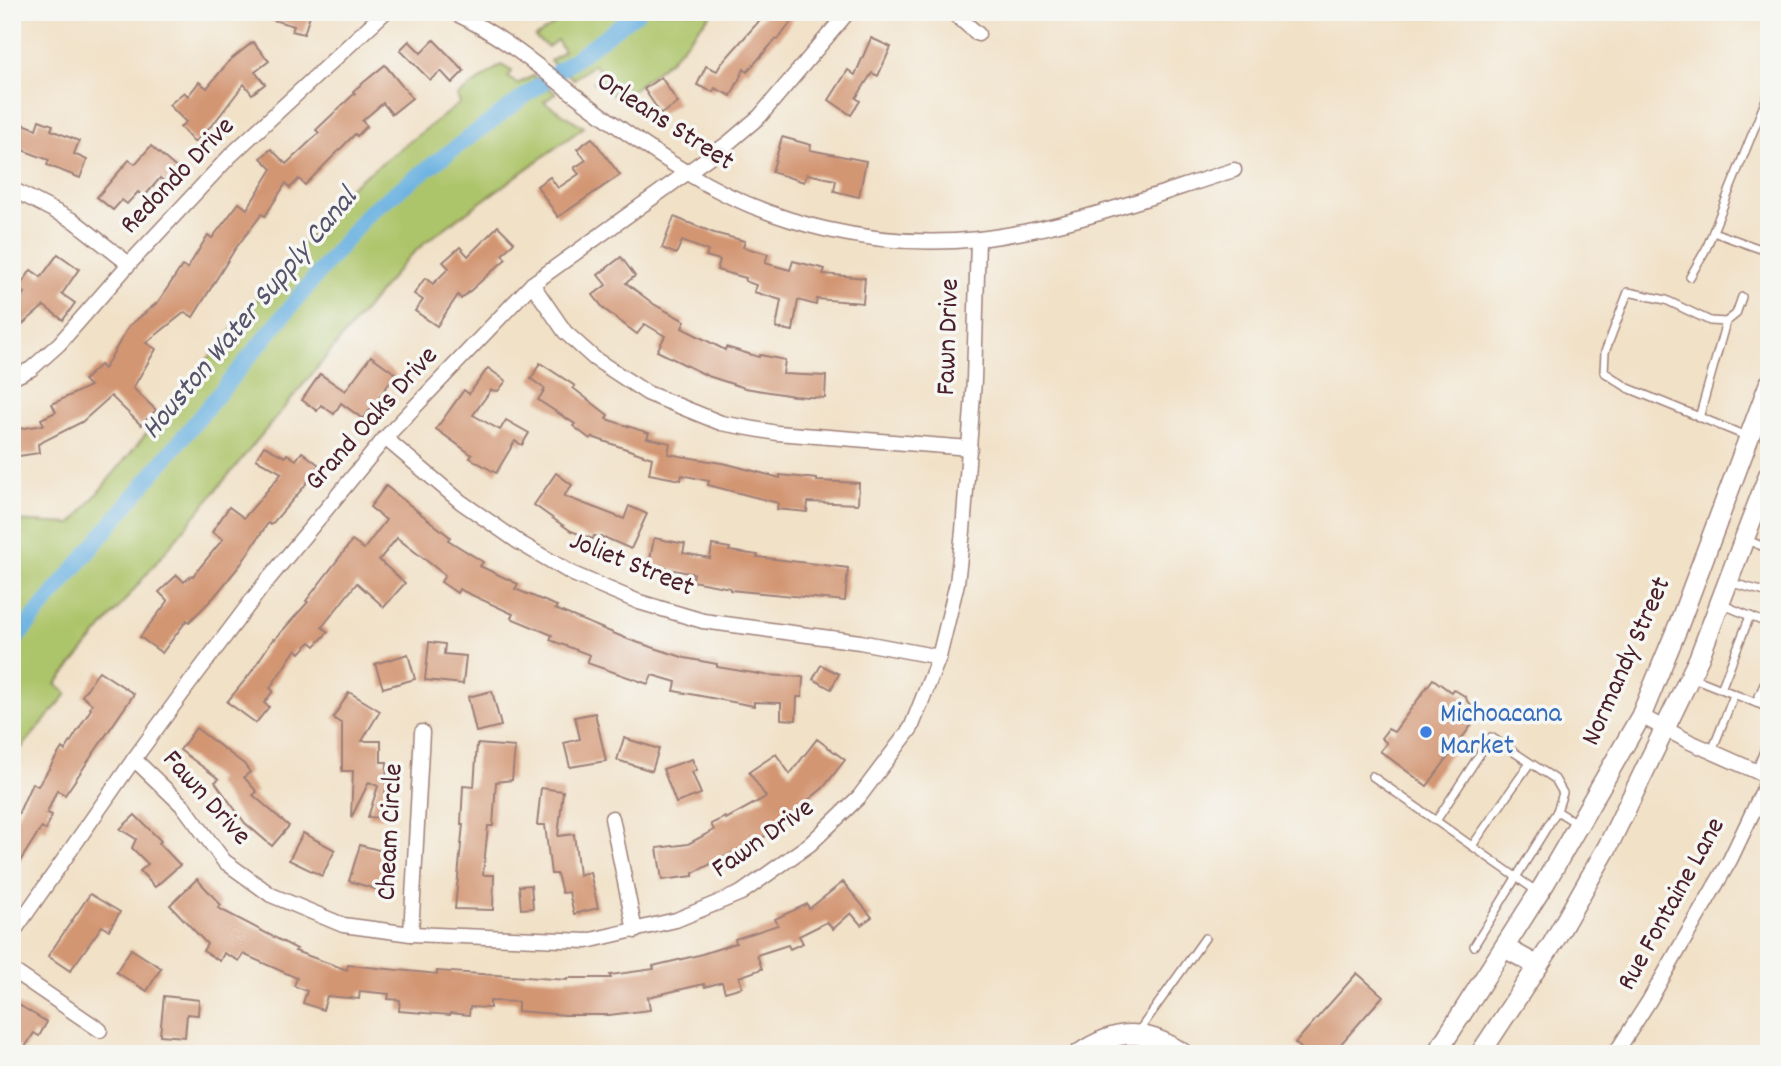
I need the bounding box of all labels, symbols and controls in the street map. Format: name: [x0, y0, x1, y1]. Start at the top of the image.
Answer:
street label: Orleans Street: [587, 63, 741, 183]
street label: Redondo Drive: [112, 109, 246, 245]
water label: Houston Water Supply Canal: [133, 178, 371, 450]
street label: Fawn Drive: [928, 278, 972, 396]
street label: Grand Oaks Drive: [297, 339, 449, 501]
street label: Joliet Street: [563, 523, 699, 609]
street label: Normandy Street: [1573, 571, 1683, 753]
place label: Michoacana Market: [1440, 696, 1563, 768]
marker: Michoacana Market: [1418, 724, 1434, 740]
street label: Fawn Drive: [151, 742, 259, 856]
street label: Cheam Circle: [368, 762, 416, 902]
street label: Fawn Drive: [705, 790, 823, 890]
street label: Rue Fontaine Lane: [1609, 811, 1737, 999]

